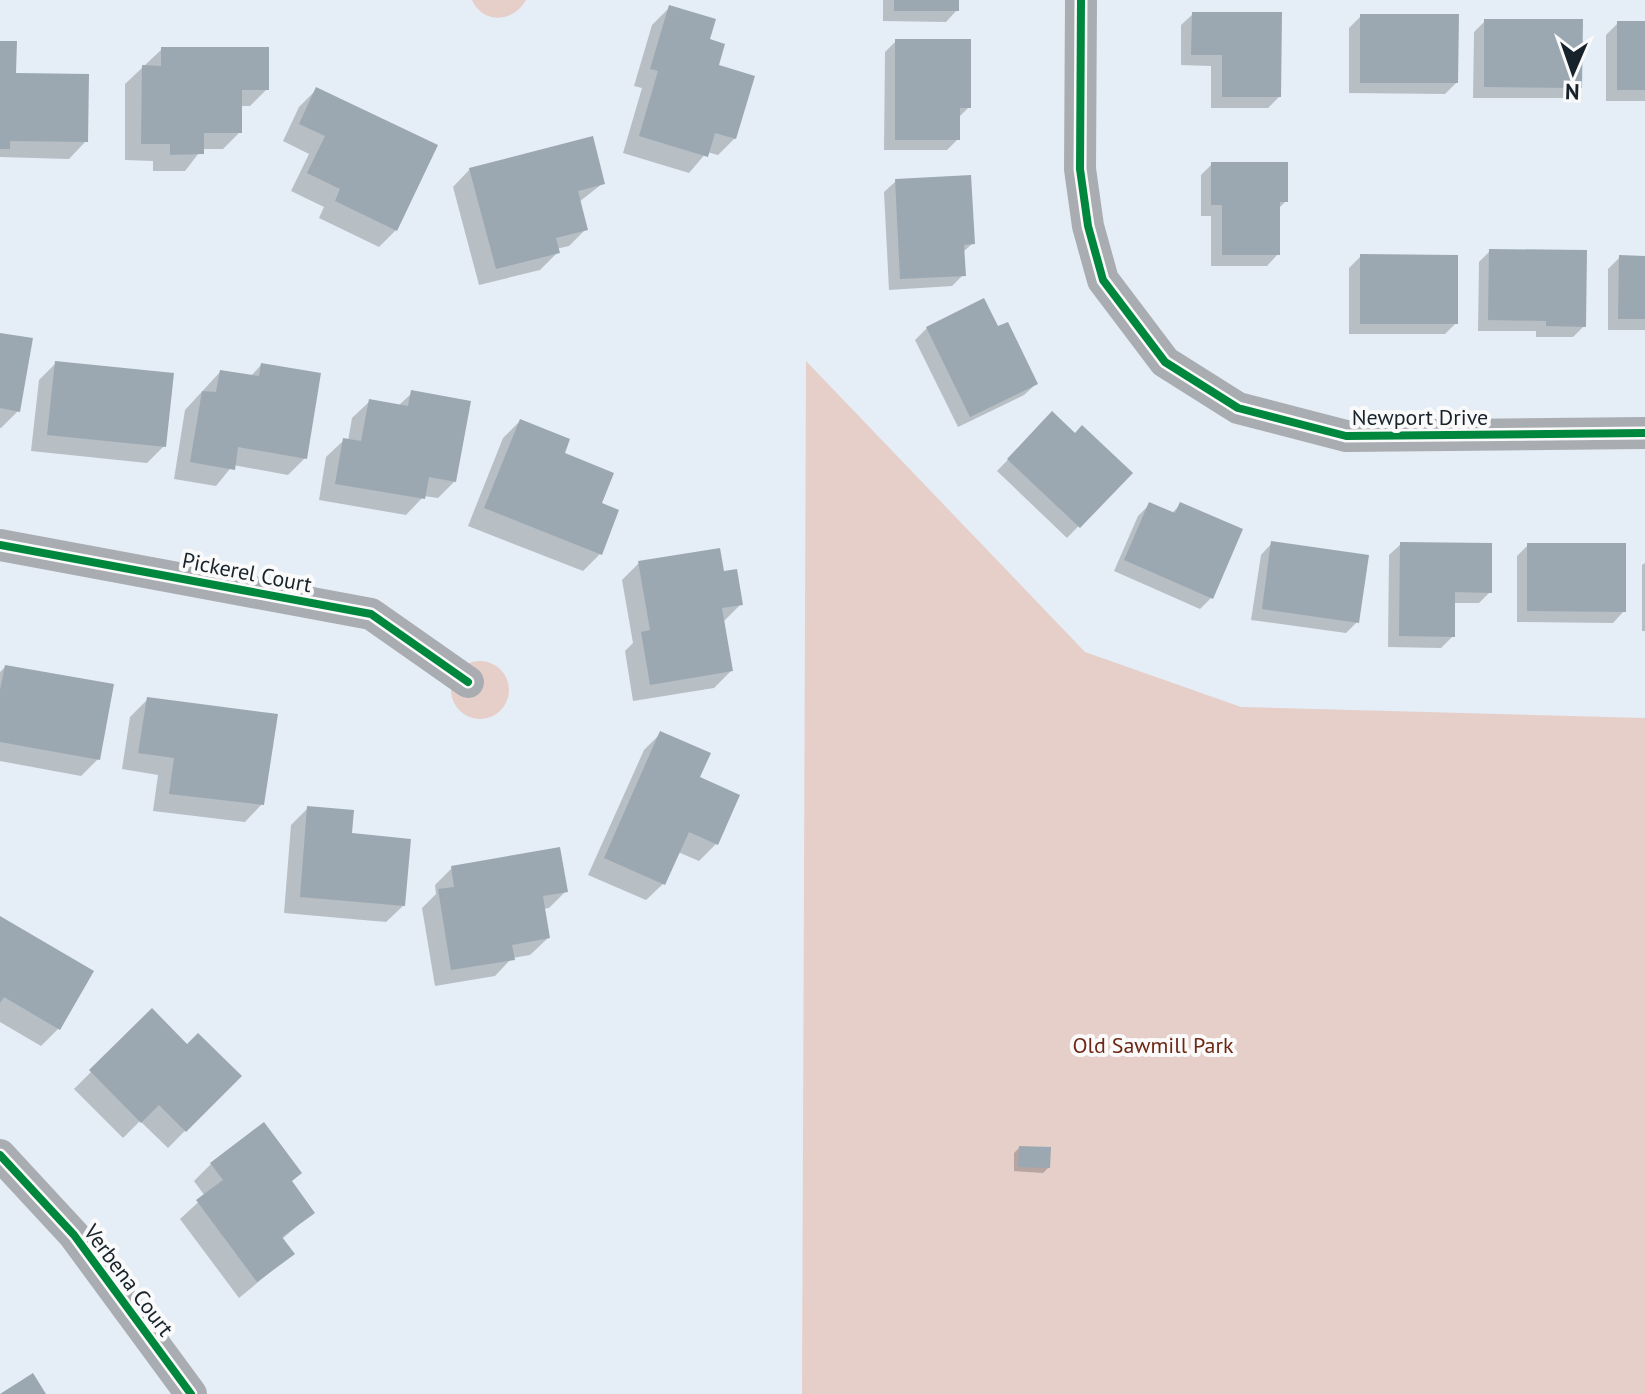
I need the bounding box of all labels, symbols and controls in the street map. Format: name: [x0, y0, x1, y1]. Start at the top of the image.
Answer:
north arrow: [1533, 32, 1613, 112]
text: N: [1565, 78, 1580, 106]
street label: Newport Drive: [1352, 403, 1488, 431]
street label: Pickerel Court: [180, 546, 315, 598]
park label: Old Sawmill Park: [1073, 1031, 1234, 1059]
street label: Verbena Court: [77, 1218, 180, 1342]

